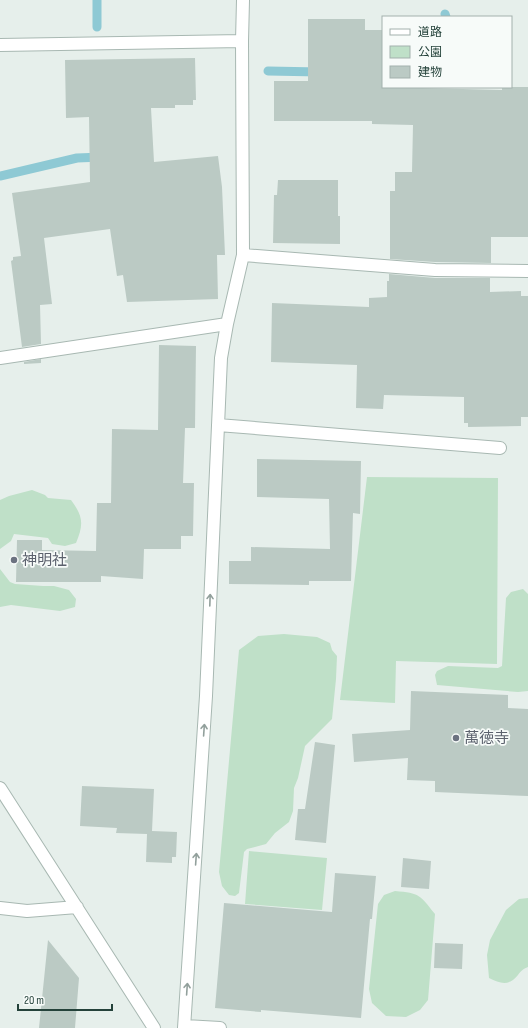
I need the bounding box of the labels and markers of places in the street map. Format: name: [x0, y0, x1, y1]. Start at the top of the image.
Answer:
place label: 神明社: [22, 551, 67, 570]
marker: 神明社: [9, 555, 19, 565]
place label: 萬徳寺: [464, 729, 509, 748]
marker: 萬徳寺: [451, 733, 461, 743]

